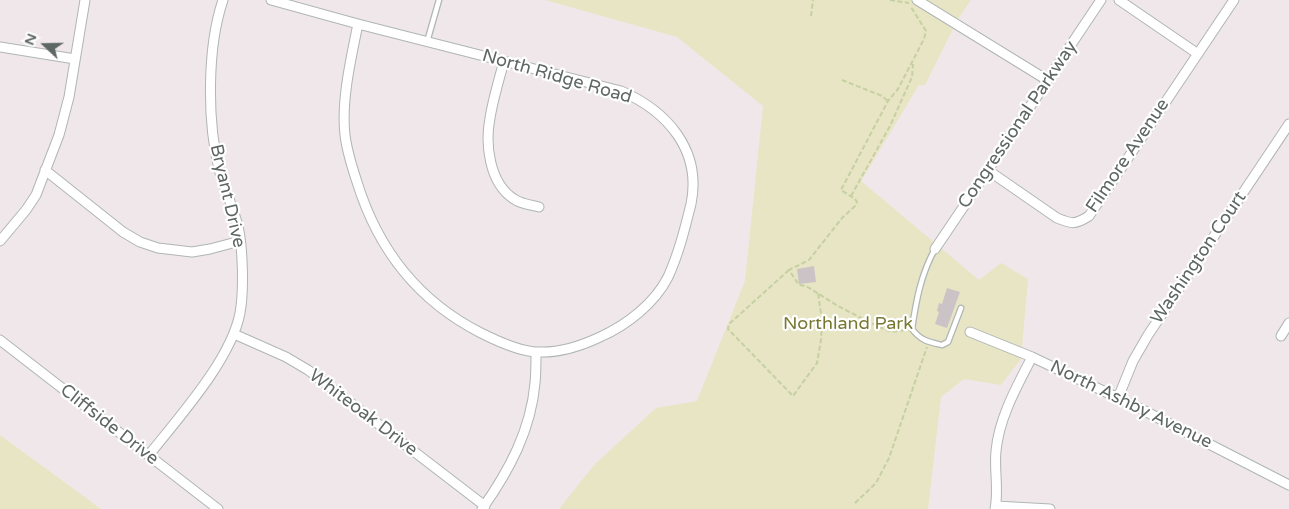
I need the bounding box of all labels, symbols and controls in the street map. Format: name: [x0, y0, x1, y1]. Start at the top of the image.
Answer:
north arrow: [20, 20, 70, 70]
text: N: [21, 31, 40, 48]
street label: Congressional Parkway: [954, 37, 1082, 213]
street label: North Ridge Road: [480, 45, 634, 109]
street label: Filmore Avenue: [1082, 95, 1174, 217]
street label: Bryant Drive: [205, 142, 249, 250]
street label: Washington Court: [1147, 188, 1251, 328]
park label: Northland Park: [783, 313, 913, 335]
street label: North Ashby Avenue: [1046, 356, 1216, 454]
street label: Whiteoak Drive: [304, 365, 422, 461]
street label: Cliffside Drive: [55, 380, 163, 470]

